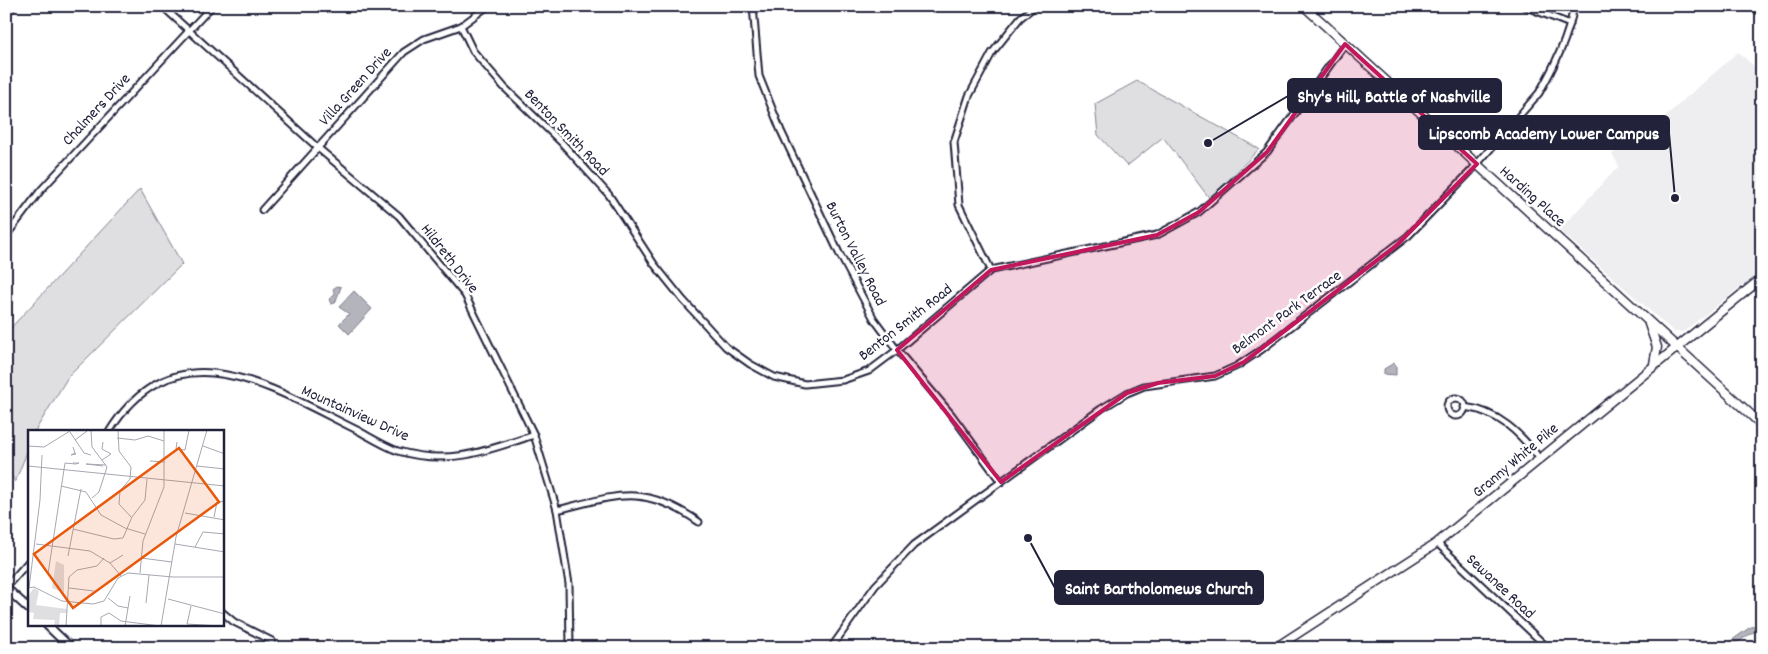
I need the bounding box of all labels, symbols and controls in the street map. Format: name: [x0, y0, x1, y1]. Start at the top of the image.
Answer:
street label: Villa Green Drive: [314, 42, 398, 132]
street label: Chalmers Drive: [57, 69, 137, 151]
callout: Shy's Hill, Battle of Nashville: [1288, 79, 1501, 112]
street label: Benton Smith Road: [518, 84, 614, 182]
text: Shy's Hill, Battle of Nashville: [1298, 86, 1490, 111]
callout: Lipscomb Academy Lower Campus: [1419, 116, 1669, 149]
text: Lipscomb Academy Lower Campus: [1429, 123, 1660, 148]
street label: Harding Place: [1494, 161, 1570, 233]
street label: Burton Valley Road: [819, 198, 891, 310]
street label: Hildreth Drive: [414, 219, 484, 299]
street label: Belmont Park Terrace: [1227, 265, 1347, 361]
street label: Benton Smith Road: [854, 279, 958, 367]
street label: Mountainview Drive: [297, 380, 413, 448]
street label: Granny White Pike: [1468, 418, 1564, 504]
inset map: [28, 430, 224, 626]
street label: Sewanee Road: [1460, 549, 1540, 625]
callout: Saint Bartholomews Church: [1055, 571, 1263, 604]
text: Saint Bartholomews Church: [1065, 578, 1253, 603]

